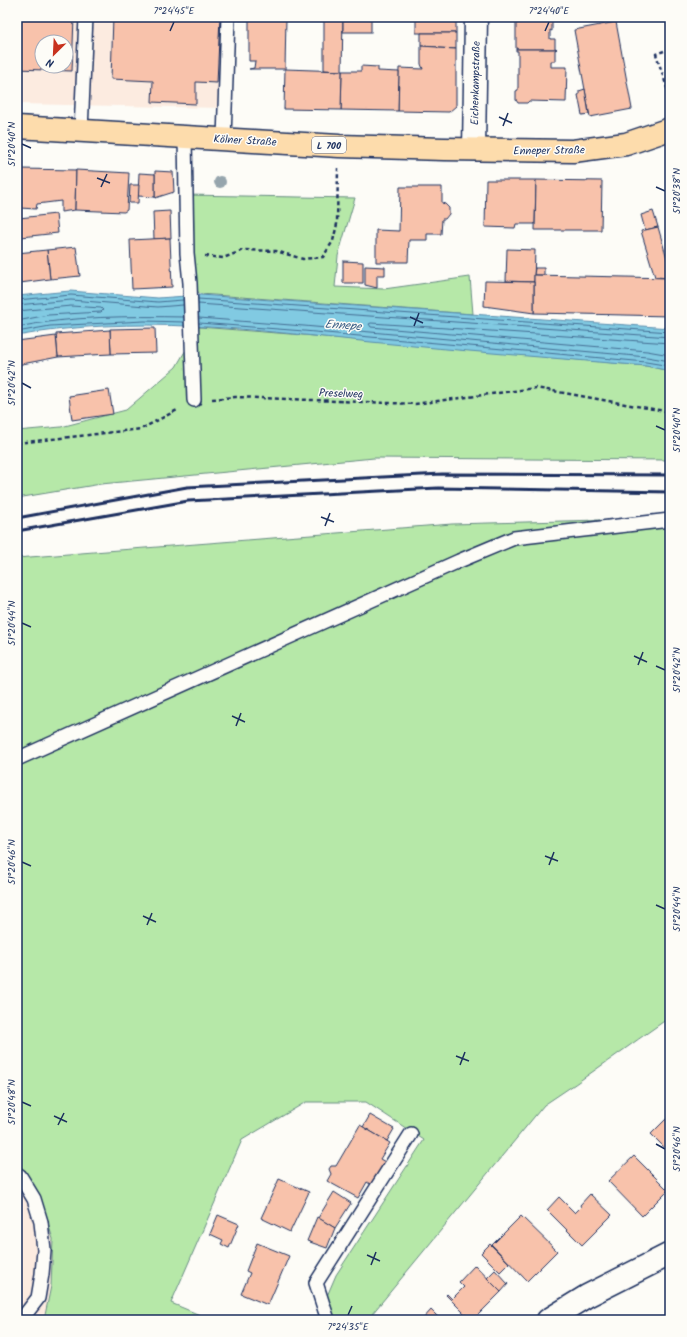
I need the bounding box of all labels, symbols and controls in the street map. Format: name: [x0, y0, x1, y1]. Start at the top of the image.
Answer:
text: 7°24'45"E: [154, 3, 196, 19]
text: 7°24'40"E: [529, 3, 570, 19]
north arrow: [34, 34, 74, 74]
street label: Eichenkampstraße: [466, 41, 486, 125]
text: N: [43, 53, 57, 72]
text: 51°20'40"N: [4, 121, 20, 166]
street label: Kölner Straße: [213, 130, 277, 152]
road number: L 700: [312, 137, 346, 153]
street label: Enneper Straße: [513, 141, 585, 161]
text: 51°20'38"N: [669, 168, 685, 214]
water label: Ennepe: [324, 315, 363, 336]
text: 51°20'42"N: [4, 360, 20, 406]
street label: Preselweg: [318, 384, 364, 404]
text: 51°20'40"N: [669, 407, 685, 452]
text: 51°20'44"N: [4, 600, 20, 646]
text: 51°20'42"N: [669, 647, 685, 693]
text: 51°20'46"N: [4, 839, 20, 885]
text: 51°20'44"N: [669, 886, 685, 932]
text: 51°20'48"N: [4, 1079, 20, 1125]
text: 51°20'46"N: [669, 1126, 685, 1172]
text: 7°24'35"E: [327, 1319, 370, 1335]

